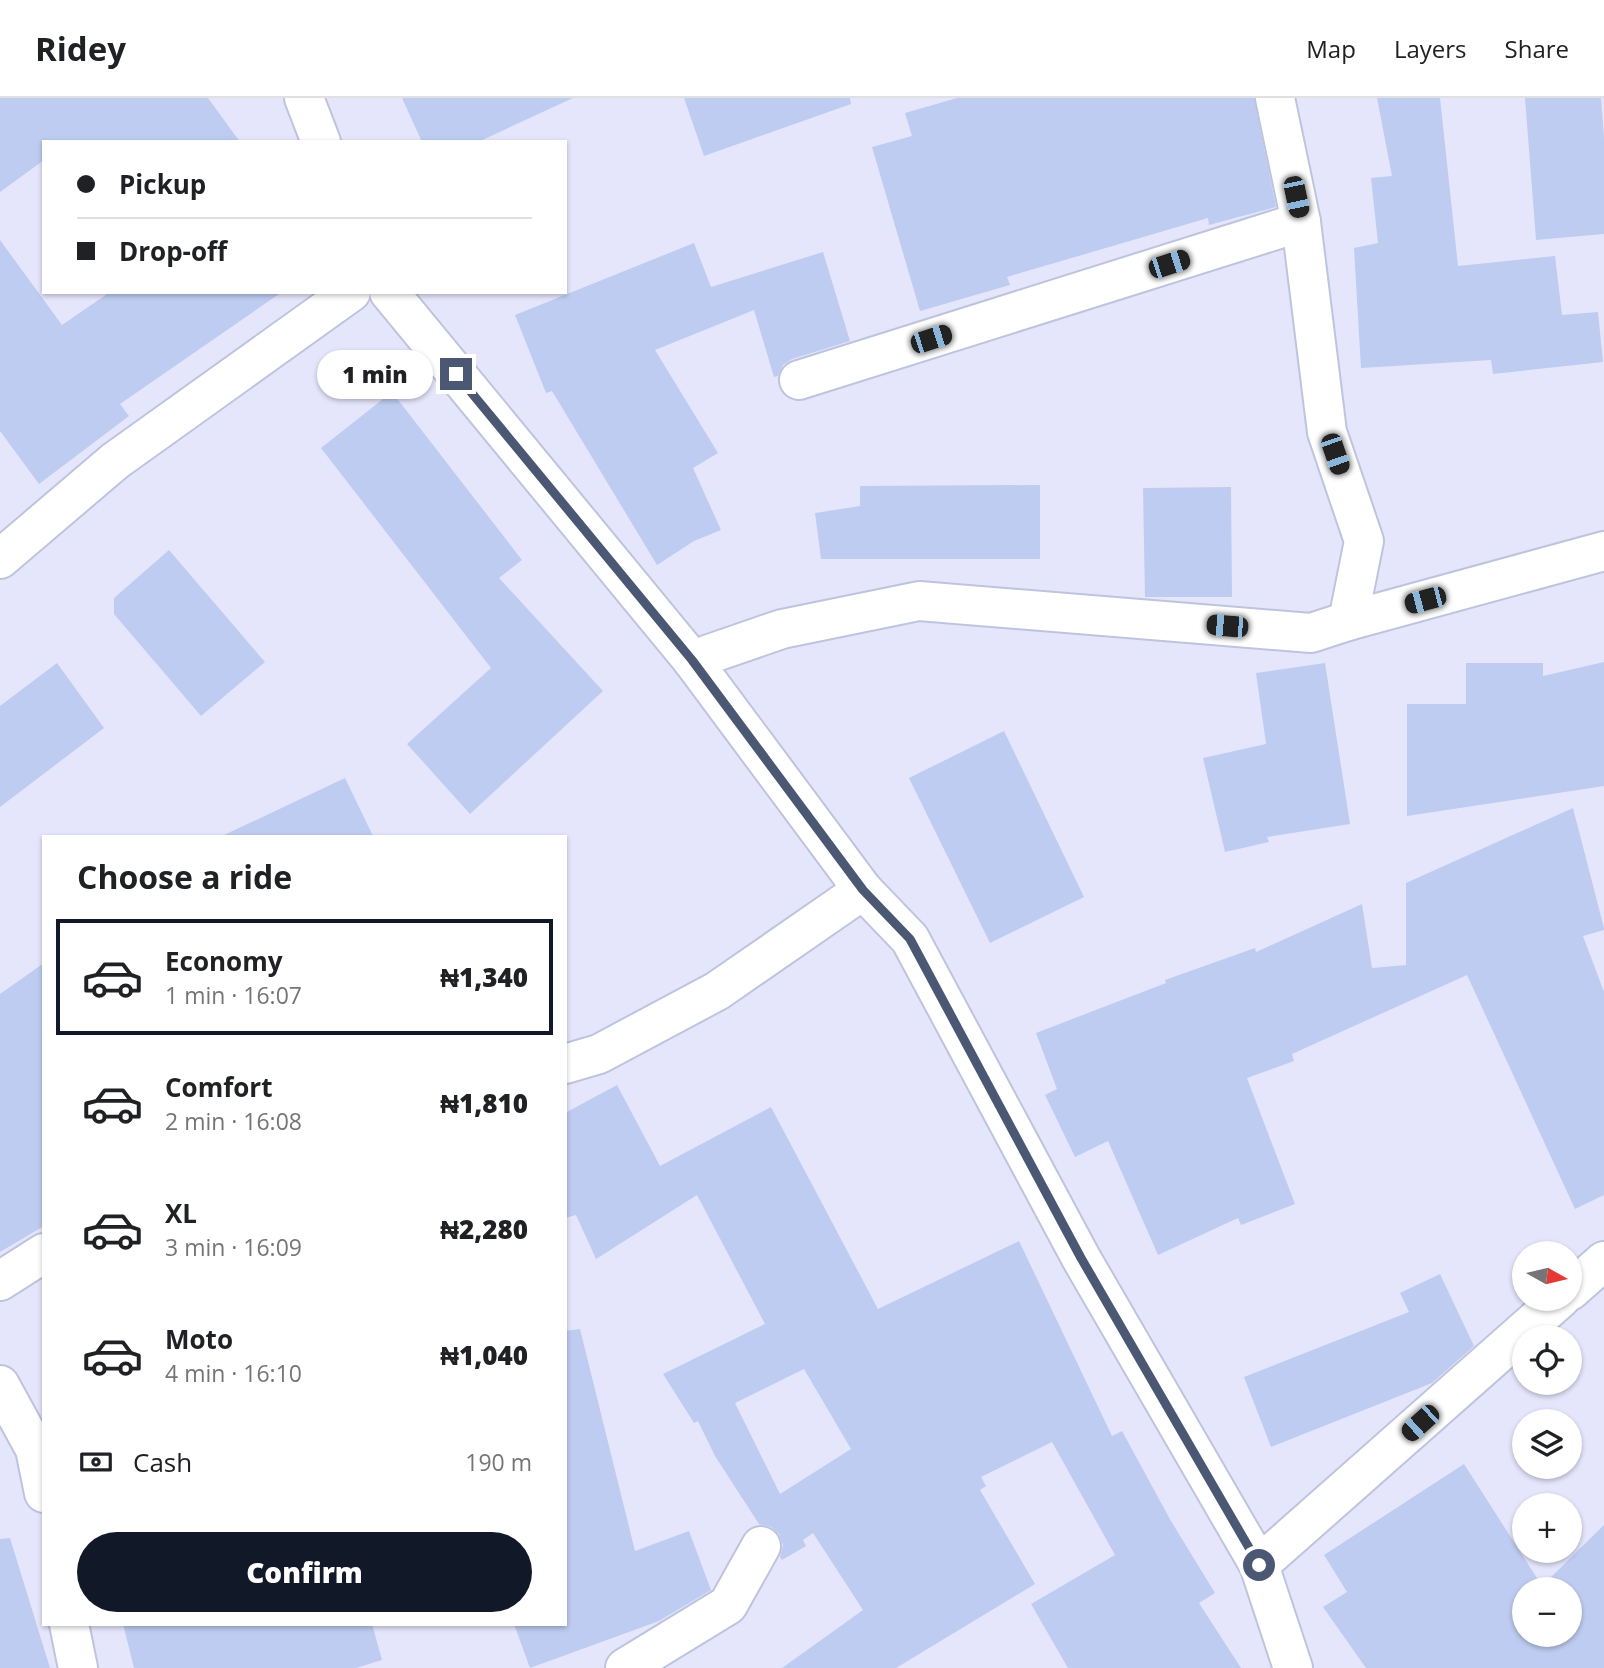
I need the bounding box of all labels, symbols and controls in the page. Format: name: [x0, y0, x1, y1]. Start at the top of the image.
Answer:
text: Ridey: [35, 26, 126, 71]
text: Map: [1306, 32, 1356, 65]
text: Layers: [1394, 32, 1467, 65]
text: Share: [1505, 32, 1569, 65]
text: Pickup: [119, 166, 206, 202]
car: [1282, 174, 1311, 220]
text: Drop-off: [119, 233, 227, 269]
car: [1146, 248, 1193, 280]
car: [908, 323, 955, 355]
callout: 1 min: [316, 350, 432, 398]
text: 1 min: [342, 358, 408, 390]
route end: [440, 358, 472, 390]
car: [1319, 431, 1352, 477]
car: [1402, 584, 1449, 616]
car: [1206, 614, 1249, 638]
text: Choose a ride: [77, 855, 292, 898]
text: Economy: [165, 943, 283, 979]
icon: car: [81, 946, 144, 1009]
text: ₦1,340: [440, 959, 528, 995]
text: 1 min · 16:07: [165, 979, 302, 1011]
text: Comfort: [165, 1069, 272, 1105]
icon: car: [81, 1072, 144, 1135]
text: ₦1,810: [440, 1085, 528, 1121]
text: 2 min · 16:08: [165, 1105, 302, 1137]
text: XL: [165, 1195, 197, 1231]
icon: car: [81, 1198, 144, 1261]
text: ₦2,280: [440, 1211, 528, 1247]
text: 3 min · 16:09: [165, 1231, 302, 1263]
north arrow: [1512, 1241, 1582, 1311]
map controls: [1512, 1241, 1582, 1647]
text: Moto: [165, 1321, 233, 1357]
icon: car: [81, 1324, 144, 1387]
button: locate: [1512, 1325, 1582, 1395]
text: ₦1,040: [440, 1337, 528, 1373]
text: 4 min · 16:10: [165, 1357, 302, 1389]
car: [1398, 1401, 1443, 1445]
button: layers: [1512, 1409, 1582, 1479]
icon: cash: [77, 1443, 115, 1481]
text: Cash: [133, 1444, 192, 1480]
text: 190 m: [465, 1446, 532, 1478]
button: +: [1512, 1493, 1582, 1563]
button: Confirm: [77, 1532, 532, 1612]
route start: [1243, 1549, 1275, 1581]
button: −: [1512, 1577, 1582, 1647]

